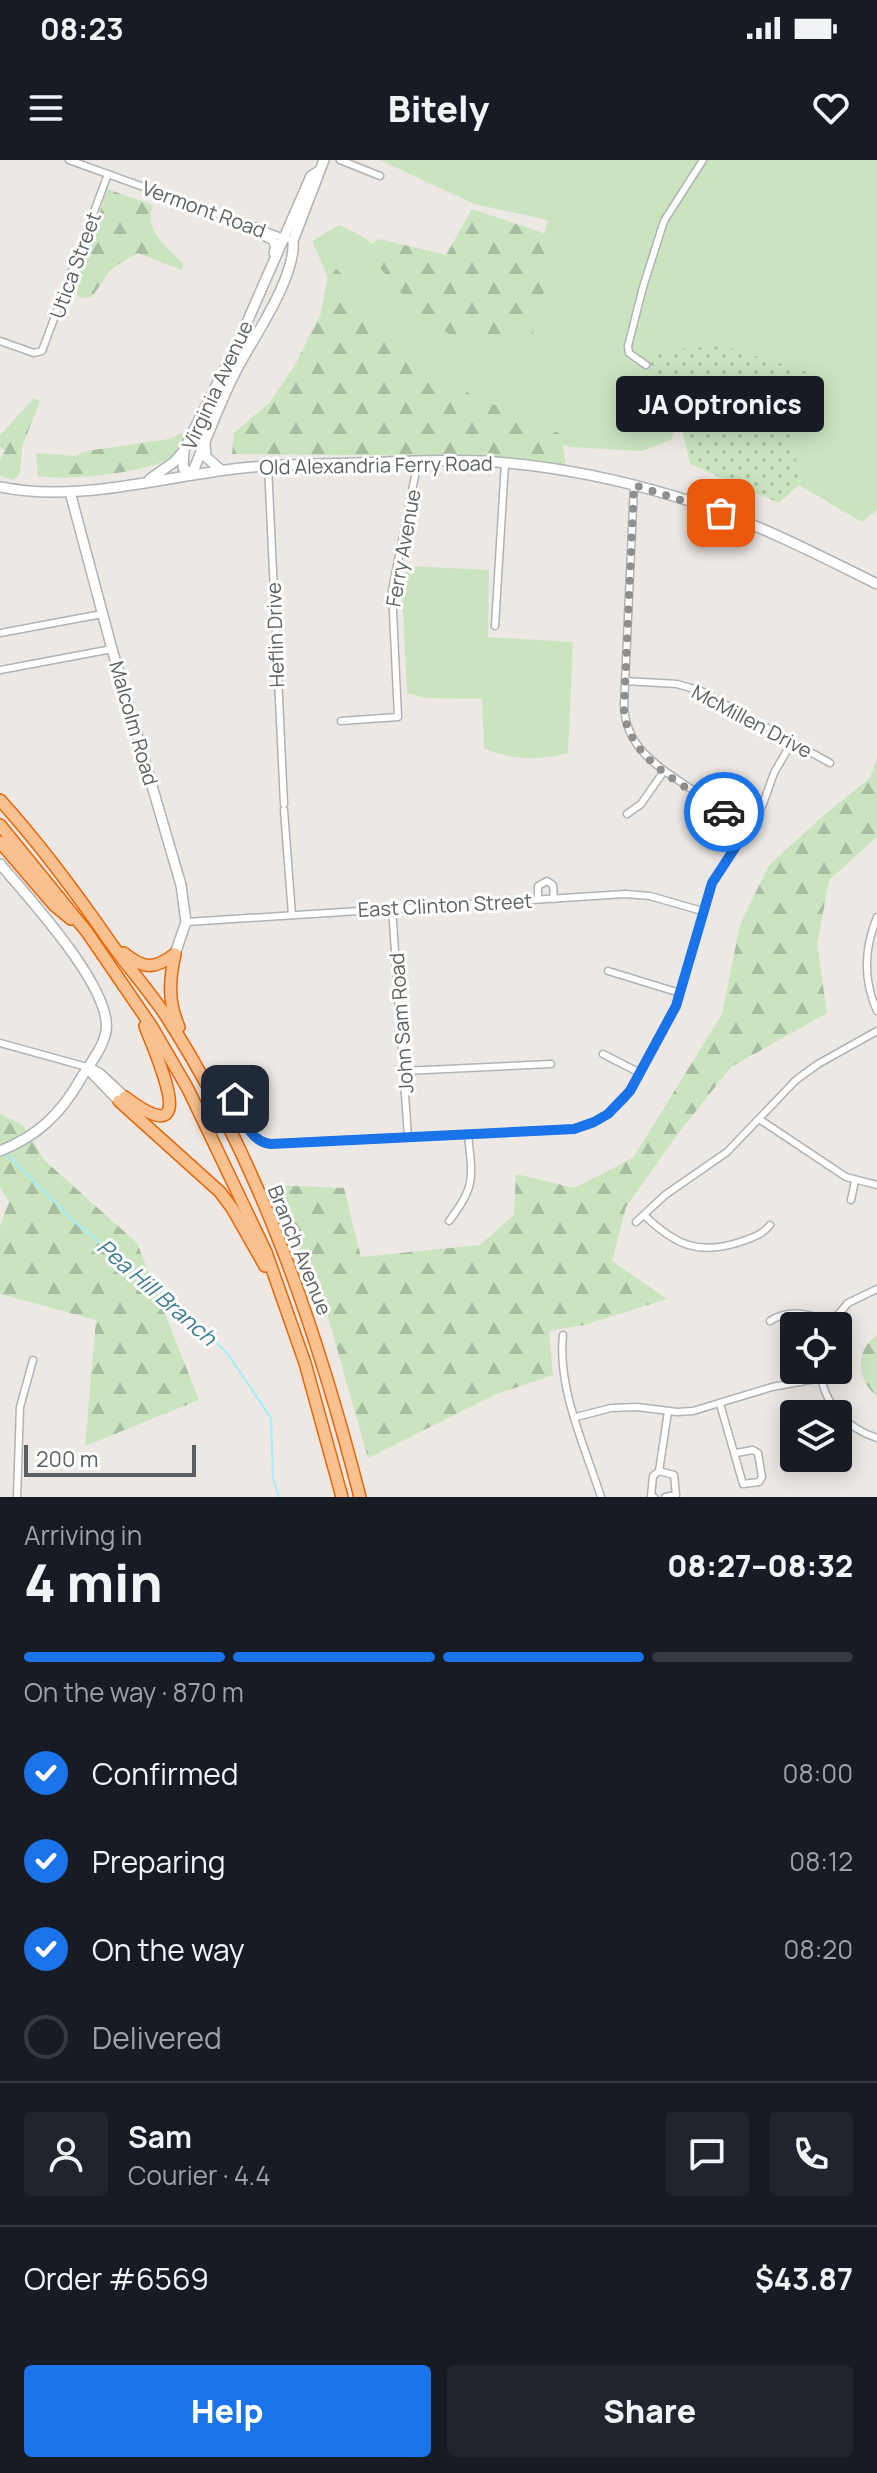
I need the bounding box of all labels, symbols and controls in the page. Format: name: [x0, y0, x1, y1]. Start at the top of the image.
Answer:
text: 08:23: [40, 8, 124, 49]
text: Bitely: [388, 84, 489, 133]
icon: menu: [24, 86, 68, 130]
icon: heart: [809, 86, 853, 130]
street label: Vermont Road: [138, 174, 270, 244]
street label: Utica Street: [43, 208, 107, 322]
street label: Virginia Avenue: [175, 316, 259, 454]
callout: JA Optronics: [617, 377, 825, 433]
text: JA Optronics: [638, 386, 802, 422]
street label: Old Alexandria Ferry Road: [259, 449, 493, 481]
pin: [687, 479, 755, 547]
street label: Ferry Avenue: [379, 487, 427, 609]
icon: bag: [699, 491, 743, 535]
street label: Heflin Drive: [260, 582, 290, 688]
street label: Malcolm Road: [103, 658, 165, 788]
street label: McMillen Drive: [687, 678, 817, 764]
courier: [684, 772, 764, 852]
icon: car: [702, 790, 746, 834]
street label: East Clinton Street: [357, 887, 533, 923]
street label: John Sam Road: [383, 952, 419, 1094]
pin: [201, 1065, 269, 1133]
icon: home: [213, 1077, 257, 1121]
street label: Branch Avenue: [262, 1181, 338, 1319]
water label: Pea Hill Branch: [91, 1232, 224, 1353]
map controls: [780, 1312, 852, 1472]
button: locate: [780, 1312, 852, 1384]
button: layers: [780, 1400, 852, 1472]
scale bar: [24, 1441, 196, 1477]
text: 200 m: [36, 1444, 98, 1474]
text: Arriving in: [24, 1517, 142, 1553]
text: 08:27–08:32: [667, 1545, 853, 1586]
text: 4 min: [24, 1547, 162, 1618]
text: On the way · 870 m: [24, 1674, 244, 1710]
icon: check: [24, 1751, 68, 1795]
text: Confirmed: [92, 1753, 239, 1794]
text: 08:00: [783, 1755, 853, 1791]
icon: check: [24, 1839, 68, 1883]
text: Preparing: [92, 1841, 226, 1882]
text: 08:12: [789, 1843, 853, 1879]
icon: check: [24, 1927, 68, 1971]
text: On the way: [92, 1929, 245, 1970]
text: 08:20: [784, 1931, 853, 1967]
text: Delivered: [92, 2017, 222, 2058]
button: person: [24, 2112, 108, 2196]
button: chat: [665, 2112, 749, 2196]
button: phone: [769, 2112, 853, 2196]
text: Sam: [128, 2116, 192, 2157]
text: Courier · 4.4: [128, 2157, 270, 2193]
text: Order #6569: [24, 2258, 209, 2299]
text: $43.87: [755, 2258, 853, 2299]
button: Help: [24, 2365, 431, 2457]
button: Share: [447, 2365, 853, 2457]

